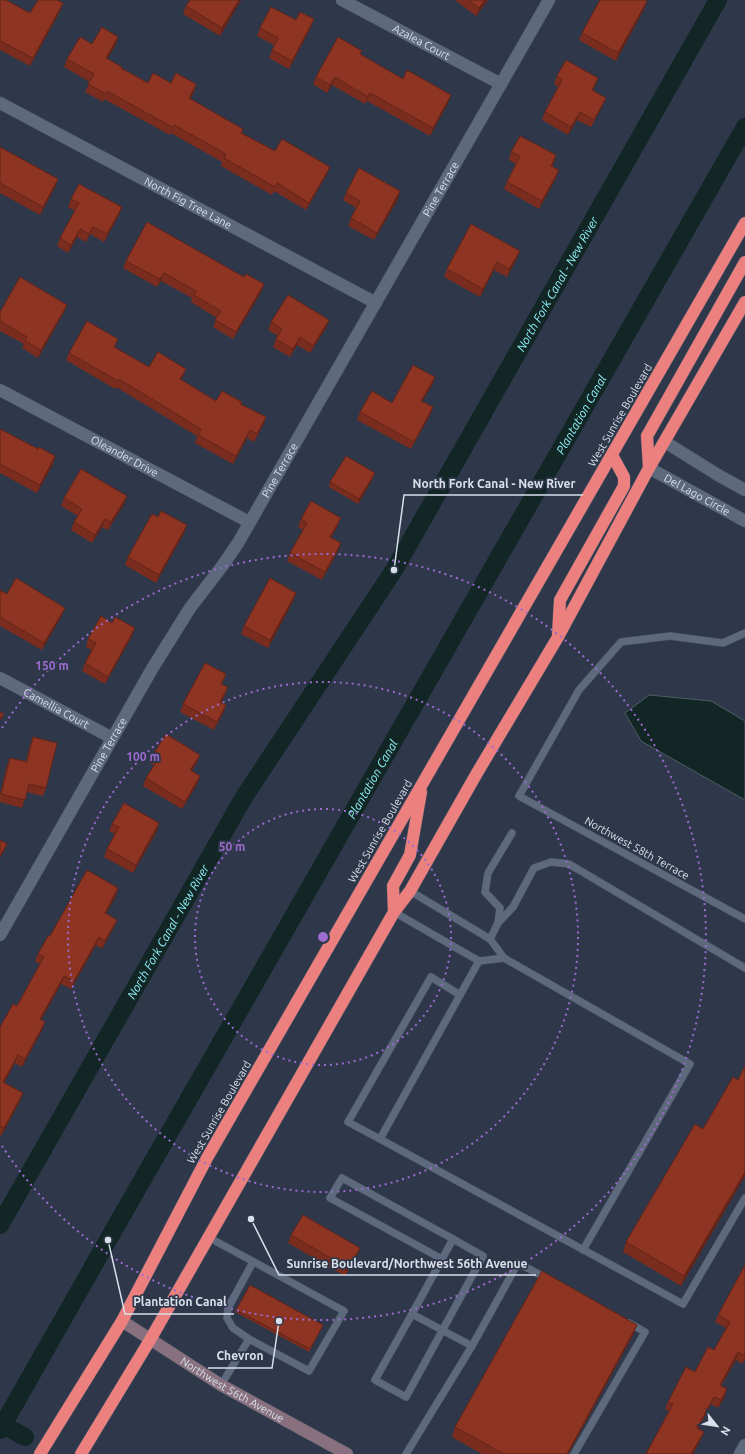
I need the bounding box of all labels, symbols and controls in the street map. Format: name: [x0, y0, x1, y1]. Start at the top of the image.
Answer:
street label: Azalea Court: [391, 22, 453, 62]
street label: Pine Terrace: [420, 160, 461, 218]
street label: North Fig Tree Lane: [142, 175, 234, 231]
water label: North Fork Canal - New River: [513, 214, 600, 353]
street label: West Sunrise Boulevard: [586, 362, 654, 468]
water label: Plantation Canal: [553, 372, 609, 456]
street label: Oleander Drive: [89, 433, 160, 479]
street label: Pine Terrace: [259, 441, 300, 500]
callout: North Fork Canal - New River: [404, 471, 583, 495]
street label: Del Lago Circle: [662, 472, 732, 518]
text: North Fork Canal - New River: [413, 477, 576, 490]
text: 150 m: [35, 659, 69, 672]
street label: Camellia Court: [22, 686, 92, 731]
street label: Pine Terrace: [88, 715, 129, 774]
water label: Plantation Canal: [344, 737, 400, 820]
text: 100 m: [126, 750, 160, 763]
street label: West Sunrise Boulevard: [346, 778, 414, 884]
street label: Northwest 58th Terrace: [583, 814, 691, 882]
text: 50 m: [219, 840, 245, 853]
water label: North Fork Canal - New River: [124, 862, 211, 1001]
centre of rings: [316, 930, 330, 944]
street label: West Sunrise Boulevard: [185, 1059, 253, 1165]
callout: Sunrise Boulevard/Northwest 56th Avenue: [279, 1251, 536, 1275]
text: Sunrise Boulevard/Northwest 56th Avenue: [286, 1257, 528, 1270]
callout: Plantation Canal: [125, 1290, 234, 1314]
text: Plantation Canal: [133, 1295, 227, 1308]
callout: Chevron: [208, 1344, 272, 1368]
text: Chevron: [216, 1349, 264, 1362]
street label: Northwest 56th Avenue: [178, 1355, 286, 1424]
north arrow: [697, 1406, 737, 1446]
text: N: [718, 1424, 733, 1438]

